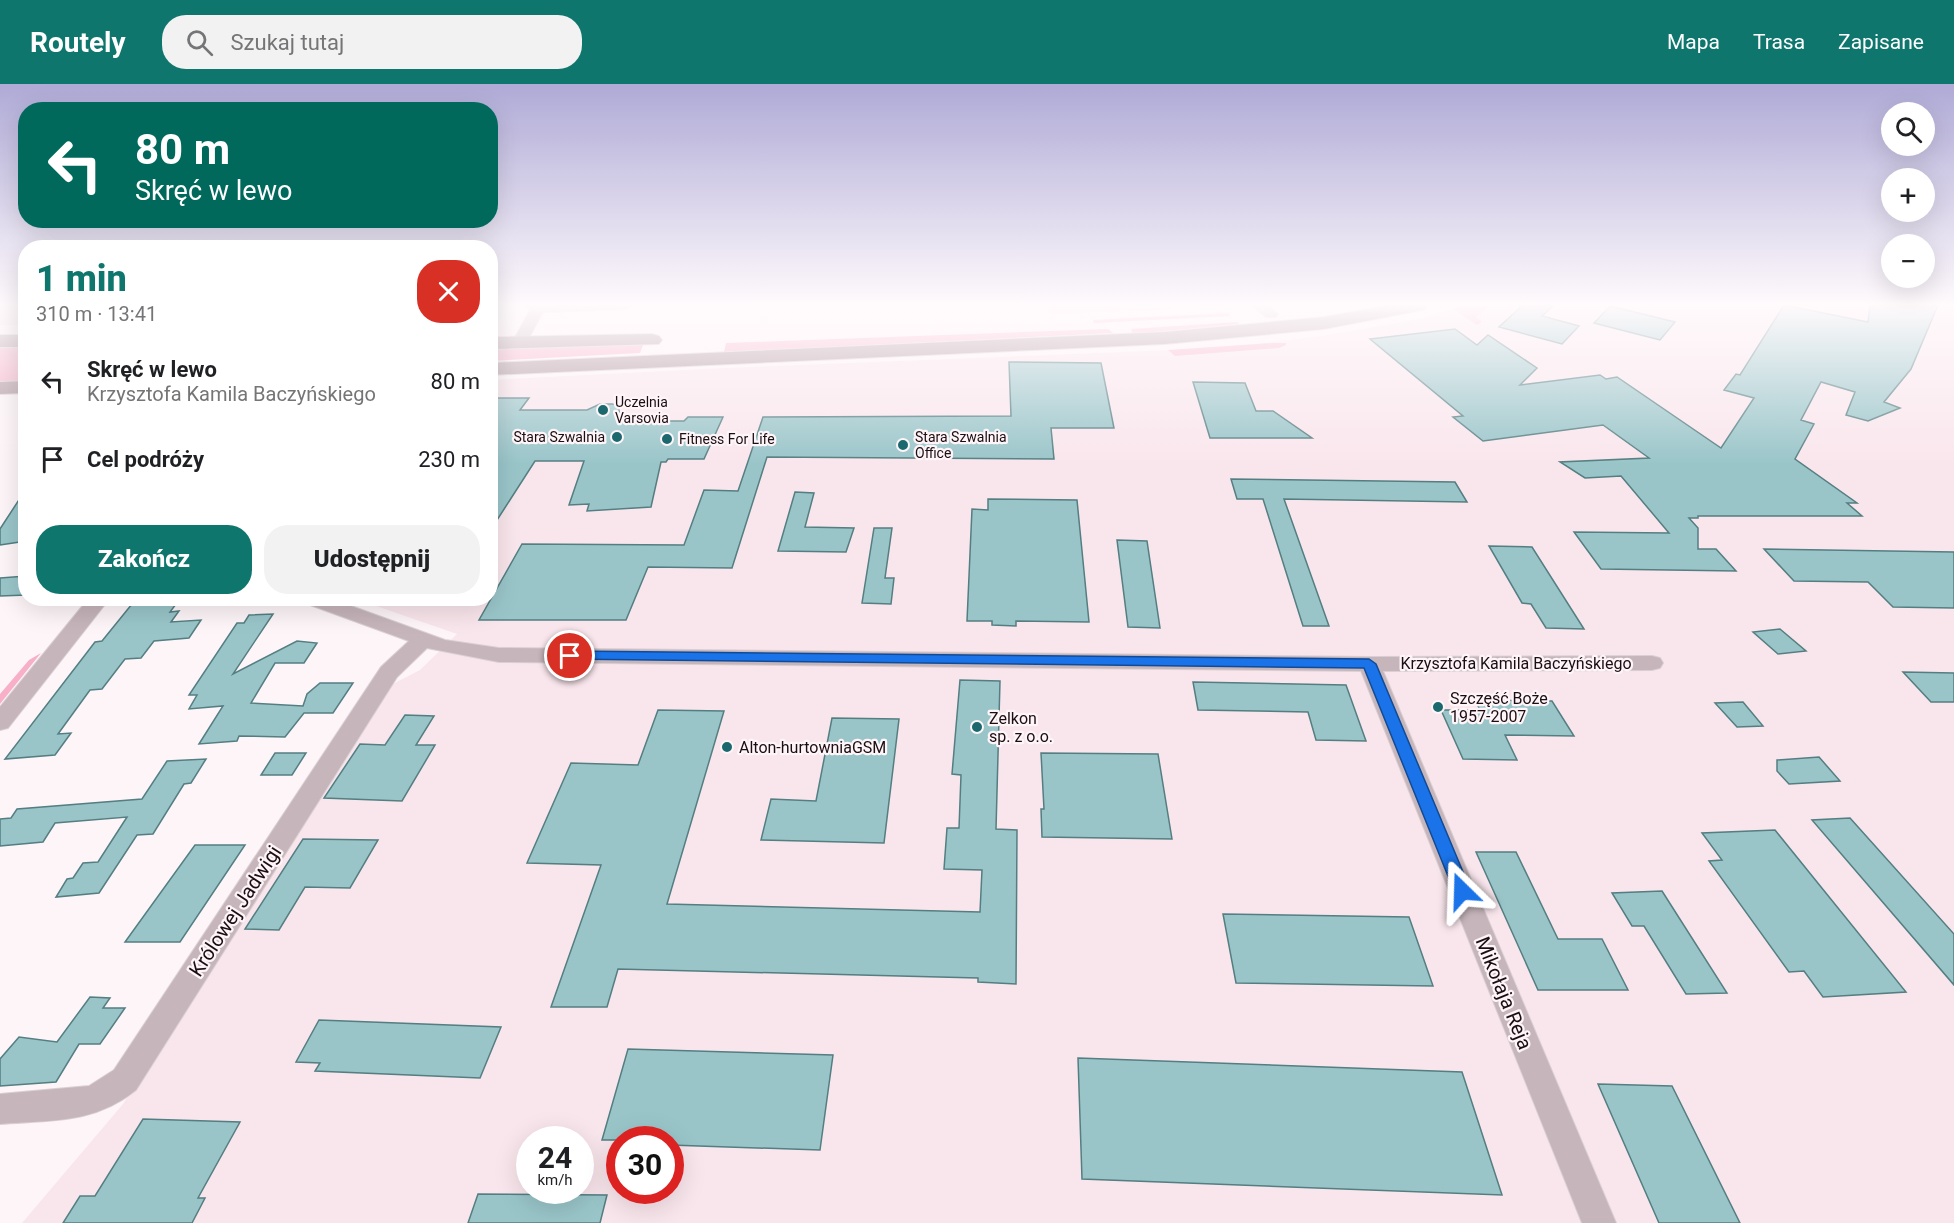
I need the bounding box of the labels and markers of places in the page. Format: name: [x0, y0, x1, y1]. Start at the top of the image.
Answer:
place label: Uczelnia Varsovia: [615, 394, 669, 426]
marker: Uczelnia Varsovia: [596, 403, 610, 417]
place label: Stara Szwalnia: [513, 429, 605, 445]
place label: Stara Szwalnia Office: [915, 429, 1007, 461]
marker: Stara Szwalnia: [610, 430, 624, 444]
place label: Fitness For Life: [679, 431, 775, 447]
marker: Fitness For Life: [660, 432, 674, 446]
marker: Stara Szwalnia Office: [896, 438, 910, 452]
pin: [544, 630, 595, 681]
place label: Szczęść Boże 1957-2007: [1450, 689, 1548, 726]
marker: Szczęść Boże 1957-2007: [1431, 700, 1445, 714]
place label: Zelkon sp. z o.o.: [989, 709, 1053, 746]
marker: Zelkon sp. z o.o.: [970, 720, 984, 734]
place label: Alton-hurtowniaGSM: [739, 738, 886, 757]
marker: Alton-hurtowniaGSM: [720, 740, 734, 754]

